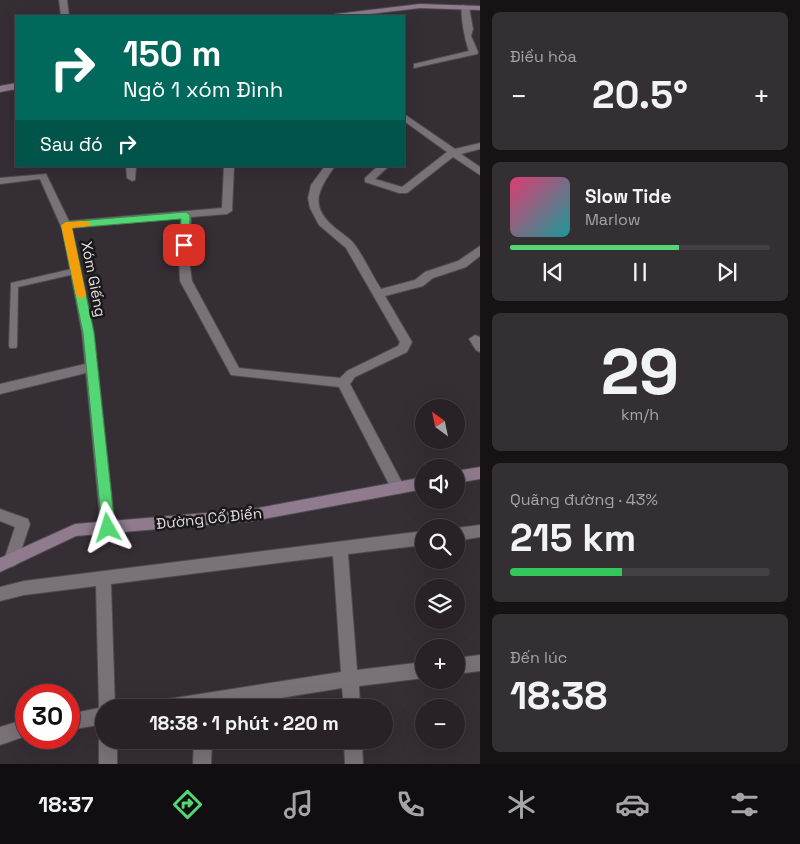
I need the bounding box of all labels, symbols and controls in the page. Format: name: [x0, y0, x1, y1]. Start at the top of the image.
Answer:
text: 150 m: [123, 32, 221, 76]
icon: right: [40, 35, 105, 100]
text: Điều hòa: [510, 46, 577, 67]
text: 20.5°: [592, 71, 688, 119]
text: Ngõ 1 xóm Đình: [123, 75, 283, 103]
text: −: [510, 78, 527, 114]
text: +: [753, 78, 770, 114]
icon: right: [113, 130, 141, 158]
text: Sau đó: [40, 132, 103, 157]
text: Slow Tide: [585, 184, 671, 209]
text: Marlow: [585, 209, 641, 230]
pin: [163, 224, 205, 266]
icon: arrive: [170, 231, 198, 259]
street label: Xóm Giếng: [77, 240, 111, 318]
icon: previous: [539, 258, 567, 286]
icon: pause: [626, 258, 654, 286]
icon: next: [713, 258, 741, 286]
text: 29: [601, 330, 679, 413]
north arrow: [415, 399, 465, 449]
map controls: [415, 399, 465, 749]
text: km/h: [621, 404, 659, 425]
button: sound: [415, 459, 465, 509]
text: Quãng đường · 43%: [510, 489, 658, 510]
position arrow: [81, 501, 133, 553]
street label: Đường Cổ Điển: [155, 503, 263, 533]
text: 215 km: [510, 514, 636, 562]
button: search: [415, 519, 465, 569]
button: layers: [415, 579, 465, 629]
button: +: [415, 639, 465, 689]
text: Đến lúc: [510, 647, 567, 668]
text: 18:38: [510, 672, 607, 720]
speed limit sign: 30: [15, 684, 80, 749]
button: −: [415, 699, 465, 749]
text: 18:38 · 1 phút · 220 m: [149, 711, 339, 736]
icon: directions: [170, 787, 205, 822]
icon: music: [281, 787, 316, 822]
icon: phone: [393, 787, 428, 822]
icon: climate: [504, 787, 539, 822]
icon: car: [615, 787, 650, 822]
icon: filters: [727, 787, 762, 822]
text: 18:37: [38, 790, 93, 818]

